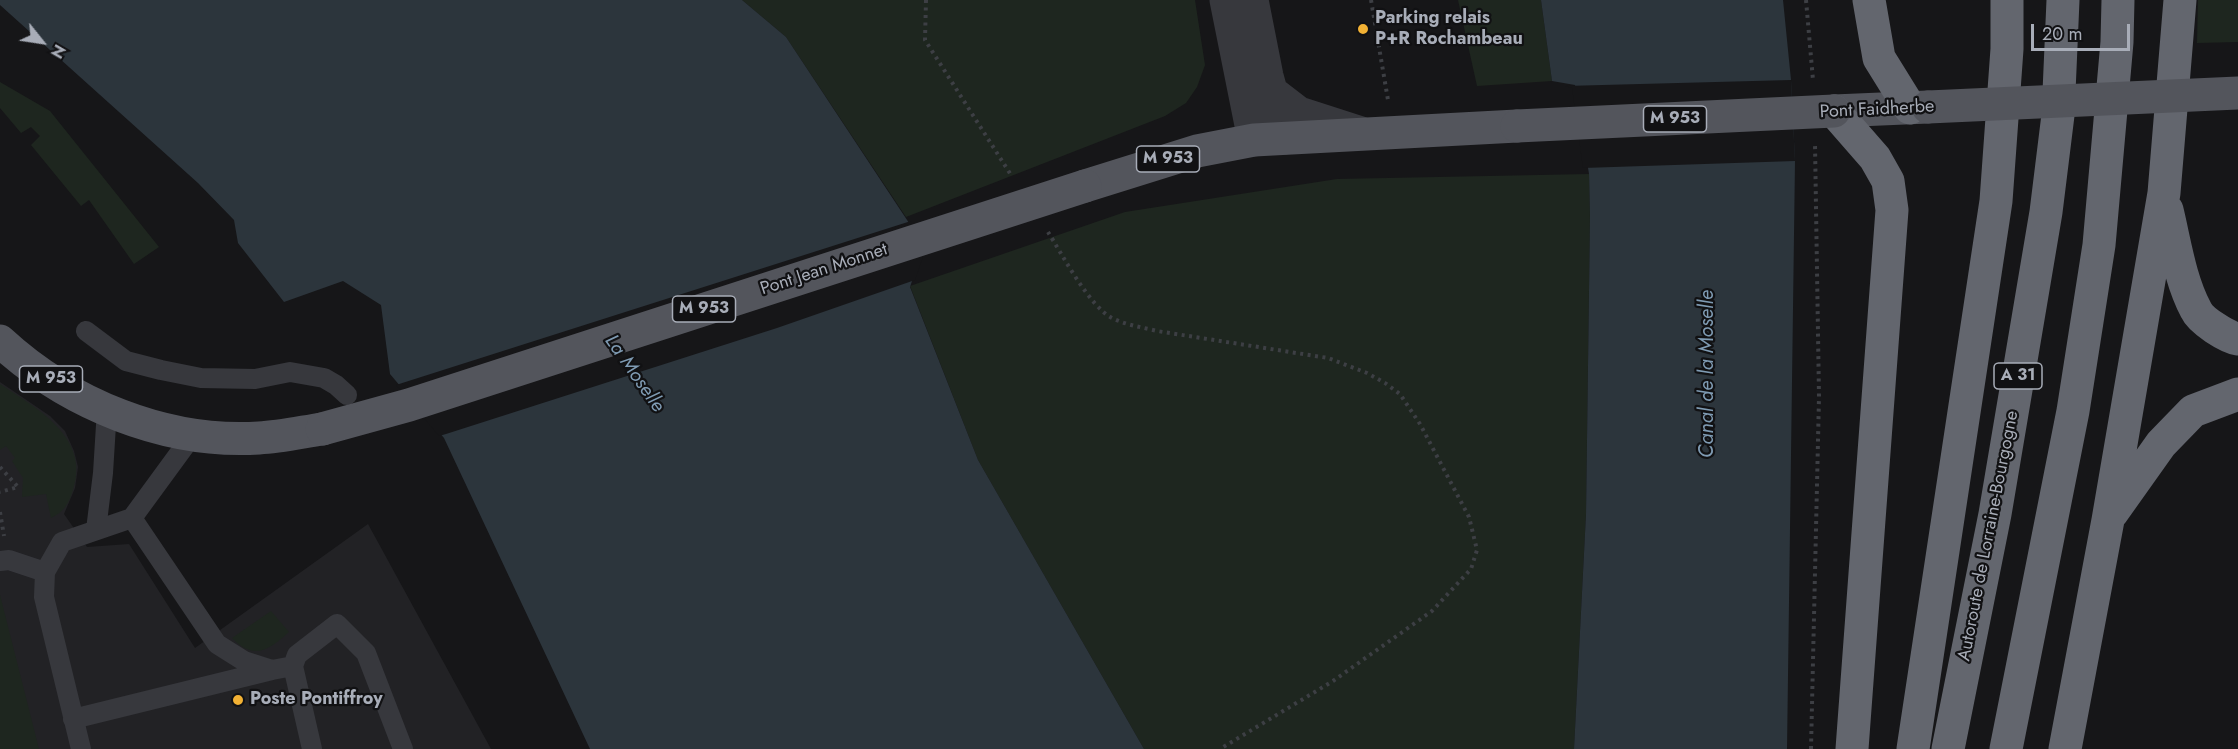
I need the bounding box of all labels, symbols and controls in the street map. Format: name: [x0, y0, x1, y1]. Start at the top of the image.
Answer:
place label: Parking relais P+R Rochambeau: [1375, 8, 1523, 50]
north arrow: [12, 12, 72, 72]
scale bar: [2034, 12, 2133, 50]
text: 20 m: [2042, 21, 2082, 47]
marker: Parking relais P+R Rochambeau: [1356, 22, 1370, 36]
text: N: [45, 40, 71, 63]
street label: Pont Faidherbe: [1819, 96, 1935, 124]
road number: M 953: [1644, 106, 1706, 132]
road number: M 953: [1136, 146, 1200, 172]
street label: Pont Jean Monnet: [758, 239, 890, 301]
water label: Canal de la Moselle: [1696, 290, 1720, 458]
road number: M 953: [672, 296, 736, 322]
water label: La Moselle: [599, 331, 669, 417]
road number: A 31: [1994, 363, 2042, 389]
road number: M 953: [20, 366, 82, 392]
street label: Autoroute de Lorraine-Bourgogne: [1954, 409, 2024, 663]
place label: Poste Pontiffroy: [250, 689, 383, 711]
marker: Poste Pontiffroy: [231, 693, 245, 707]

